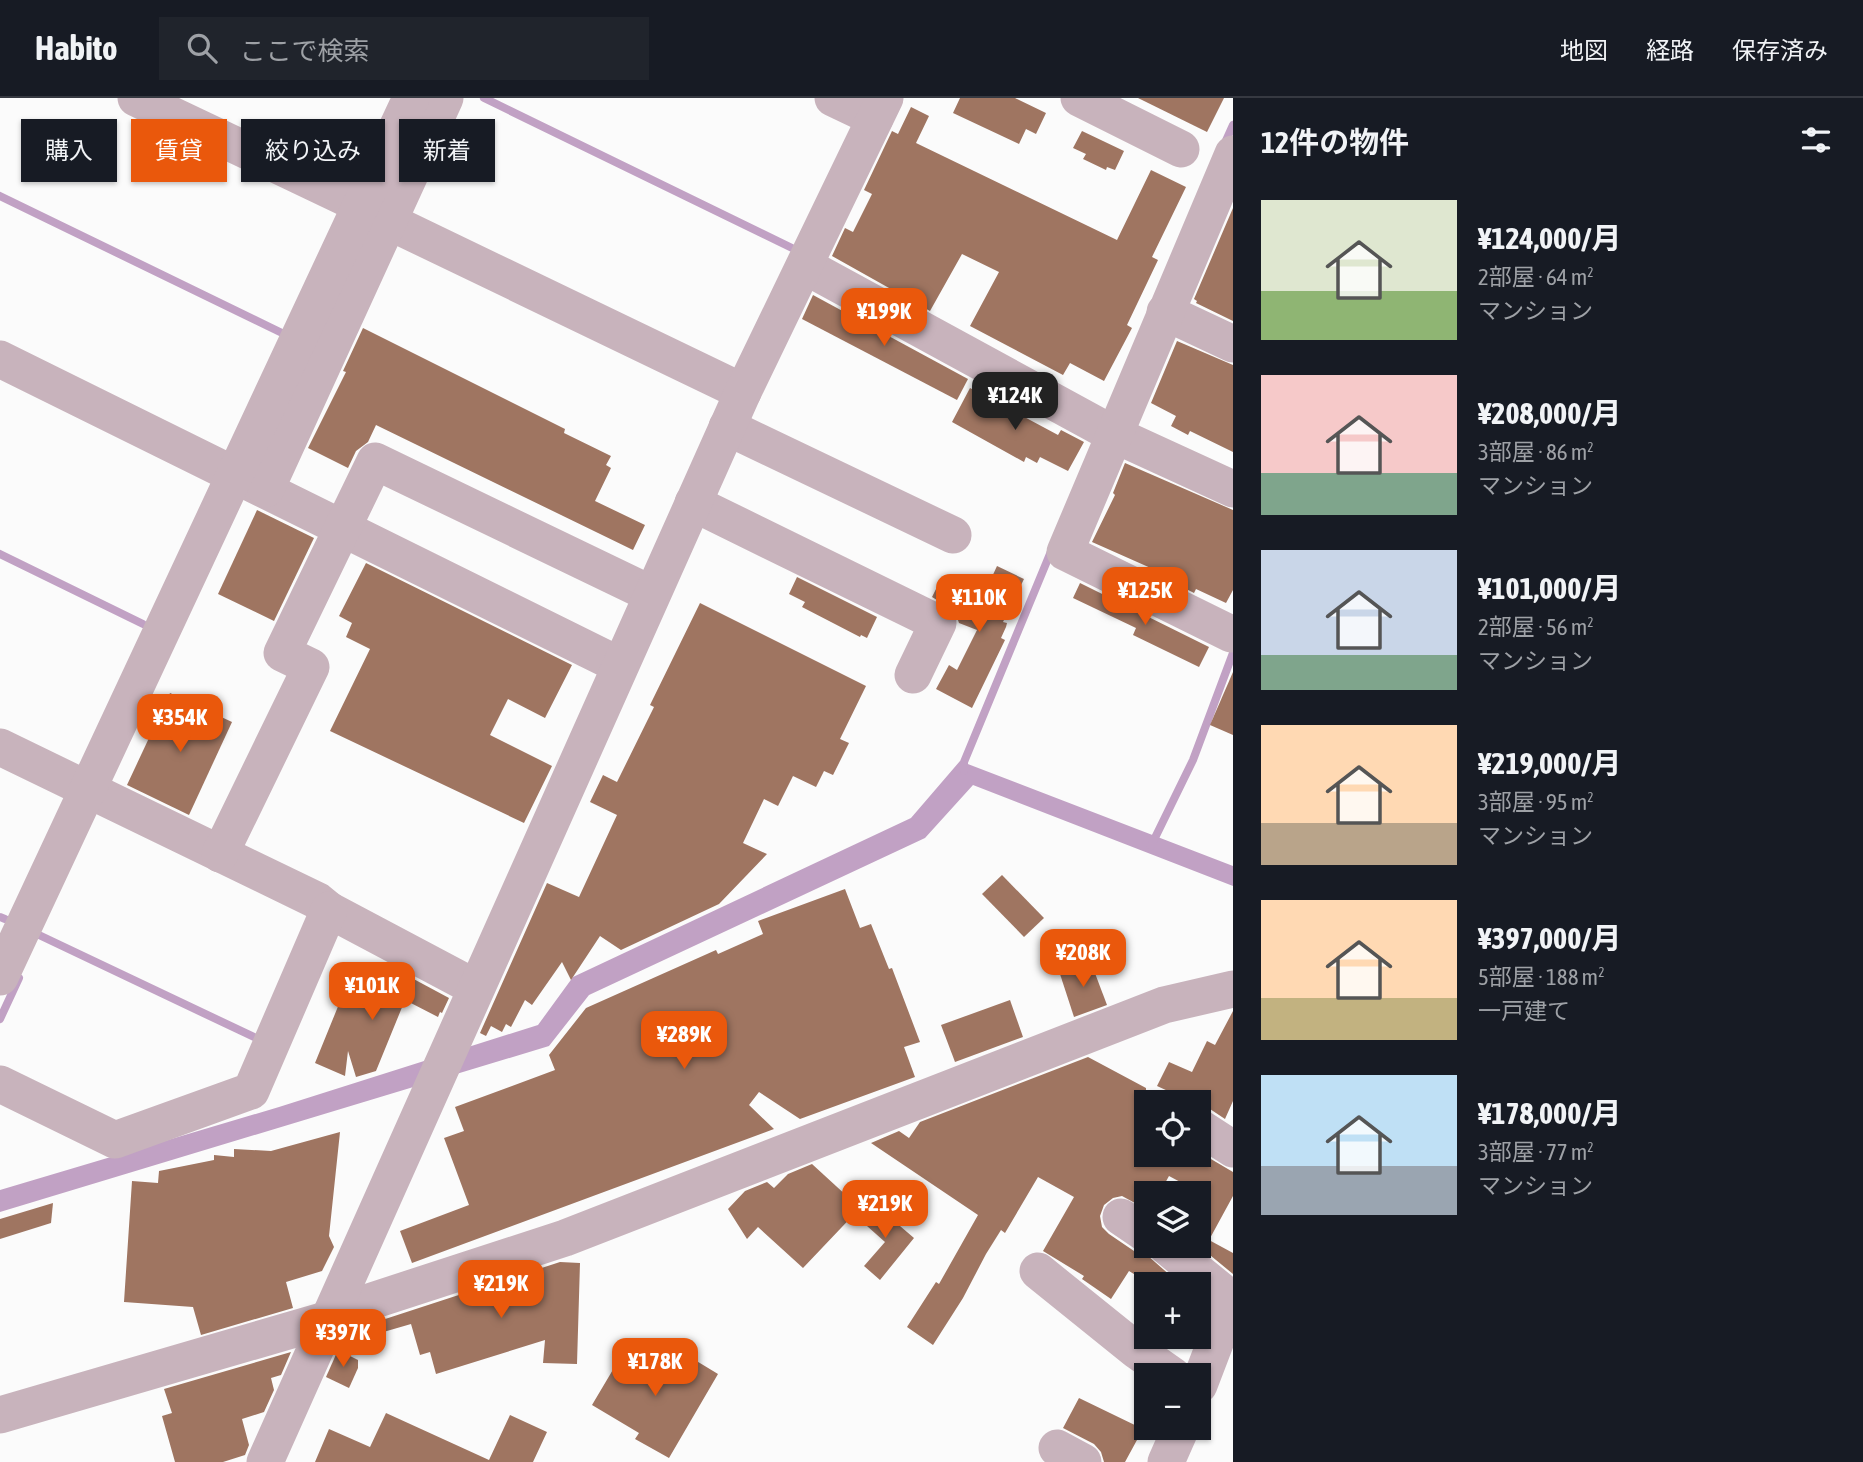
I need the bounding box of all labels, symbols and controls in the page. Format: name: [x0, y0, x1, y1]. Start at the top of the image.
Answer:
search box: [159, 17, 649, 80]
text: Habito: [35, 29, 117, 67]
icon: search: [183, 29, 221, 67]
text: ここで検索: [239, 36, 369, 66]
text: 地図: [1560, 37, 1608, 64]
text: 経路: [1646, 37, 1694, 64]
text: 保存済み: [1732, 37, 1828, 64]
chip: 購入: [21, 119, 117, 182]
chip: 賃貸: [131, 119, 227, 182]
chip: 絞り込み: [241, 119, 385, 182]
chip: 新着: [399, 119, 495, 182]
icon: filters: [1797, 121, 1835, 159]
text: 12件の物件: [1261, 125, 1409, 159]
text: ¥124,000/月: [1478, 221, 1621, 255]
icon: home: [1317, 228, 1401, 312]
text: 2部屋 · 64 m²: [1478, 264, 1594, 290]
pin: ¥199K: [835, 288, 933, 348]
text: ¥199K: [857, 298, 911, 324]
text: マンション: [1478, 298, 1593, 324]
pin: ¥124K: [966, 372, 1064, 432]
text: ¥124K: [988, 382, 1042, 408]
text: ¥208,000/月: [1478, 396, 1621, 430]
icon: home: [1317, 403, 1401, 487]
text: 3部屋 · 86 m²: [1478, 439, 1594, 465]
text: マンション: [1478, 473, 1593, 499]
pin: ¥125K: [1096, 568, 1194, 627]
text: ¥101,000/月: [1478, 571, 1621, 605]
pin: ¥110K: [930, 574, 1028, 634]
text: ¥125K: [1118, 577, 1172, 603]
icon: home: [1317, 578, 1401, 662]
text: ¥110K: [952, 584, 1006, 610]
text: 2部屋 · 56 m²: [1478, 614, 1594, 640]
text: マンション: [1478, 648, 1593, 674]
pin: ¥354K: [131, 694, 229, 754]
text: ¥354K: [153, 704, 207, 730]
text: ¥219,000/月: [1478, 746, 1621, 780]
icon: home: [1317, 753, 1401, 837]
text: 3部屋 · 95 m²: [1478, 789, 1594, 815]
text: マンション: [1478, 823, 1593, 849]
text: ¥397,000/月: [1478, 921, 1621, 955]
icon: home: [1317, 928, 1401, 1012]
pin: ¥208K: [1034, 930, 1132, 989]
text: ¥208K: [1056, 939, 1110, 965]
pin: ¥101K: [323, 962, 421, 1022]
text: 5部屋 · 188 m²: [1478, 964, 1605, 990]
text: ¥101K: [345, 972, 399, 998]
text: 一戸建て: [1478, 998, 1570, 1024]
pin: ¥289K: [635, 1012, 733, 1071]
text: ¥289K: [657, 1021, 711, 1047]
map controls: [1134, 1090, 1211, 1440]
button: locate: [1134, 1090, 1211, 1167]
text: ¥178,000/月: [1478, 1096, 1621, 1130]
icon: home: [1317, 1103, 1401, 1187]
text: 3部屋 · 77 m²: [1478, 1139, 1594, 1165]
text: マンション: [1478, 1173, 1593, 1199]
pin: ¥219K: [836, 1180, 934, 1240]
button: layers: [1134, 1181, 1211, 1258]
text: ¥219K: [858, 1190, 912, 1216]
pin: ¥219K: [452, 1260, 550, 1320]
text: ¥219K: [474, 1270, 528, 1296]
button: +: [1134, 1272, 1211, 1349]
pin: ¥397K: [294, 1310, 392, 1369]
text: ¥397K: [316, 1319, 370, 1345]
pin: ¥178K: [606, 1338, 704, 1398]
text: ¥178K: [628, 1348, 682, 1374]
button: −: [1134, 1363, 1211, 1440]

